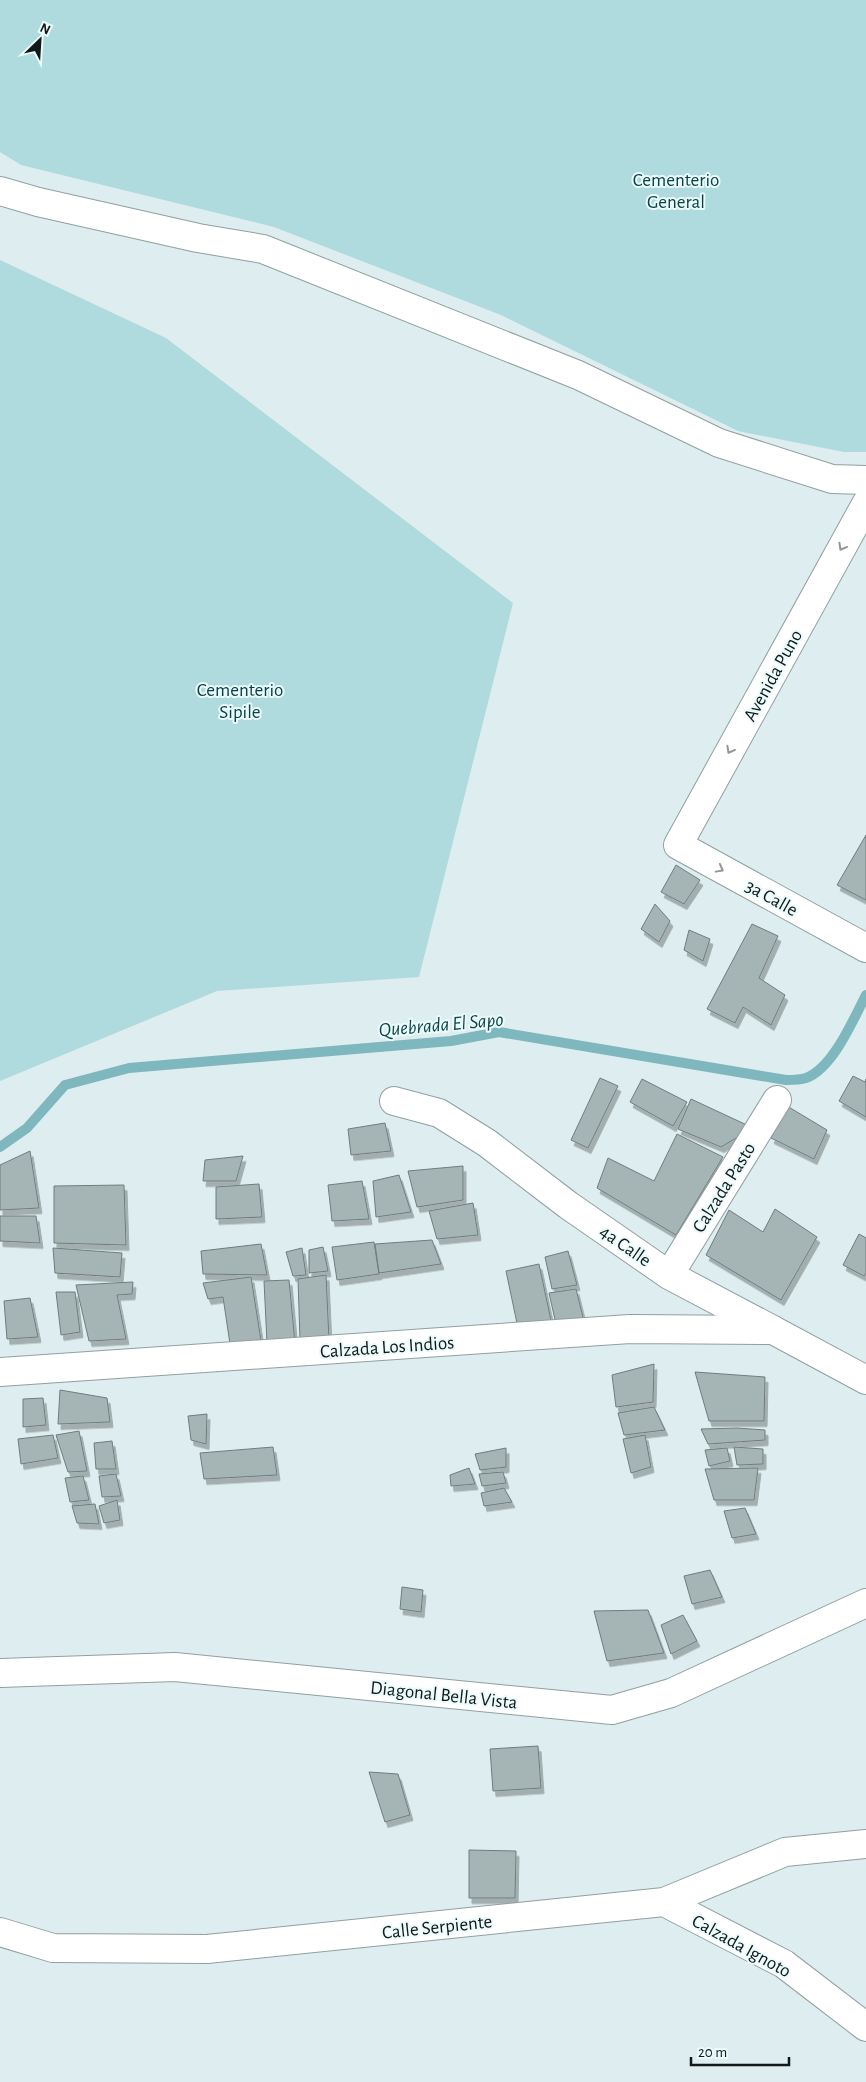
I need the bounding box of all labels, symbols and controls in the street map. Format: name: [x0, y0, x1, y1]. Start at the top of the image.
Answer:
north arrow: [15, 15, 65, 65]
text: N: [38, 21, 52, 38]
park label: Cementerio General: [633, 171, 719, 212]
one-way arrow: [839, 541, 849, 550]
street label: Avenida Puno: [740, 627, 806, 725]
park label: Cementerio Sipile: [197, 681, 283, 722]
one-way arrow: [726, 745, 736, 754]
one-way arrow: [715, 862, 724, 872]
street label: 3a Calle: [742, 876, 801, 920]
water label: Quebrada El Sapo: [378, 1010, 504, 1040]
street label: Calzada Pasto: [689, 1140, 759, 1236]
street label: 4a Calle: [596, 1222, 654, 1271]
street label: Calzada Los Indios: [319, 1333, 455, 1362]
street label: Diagonal Bella Vista: [369, 1678, 518, 1713]
street label: Calzada Ignoto: [689, 1911, 794, 1981]
street label: Calle Serpiente: [381, 1912, 493, 1943]
scale bar: [691, 2034, 788, 2066]
text: 20 m: [698, 2045, 727, 2060]

